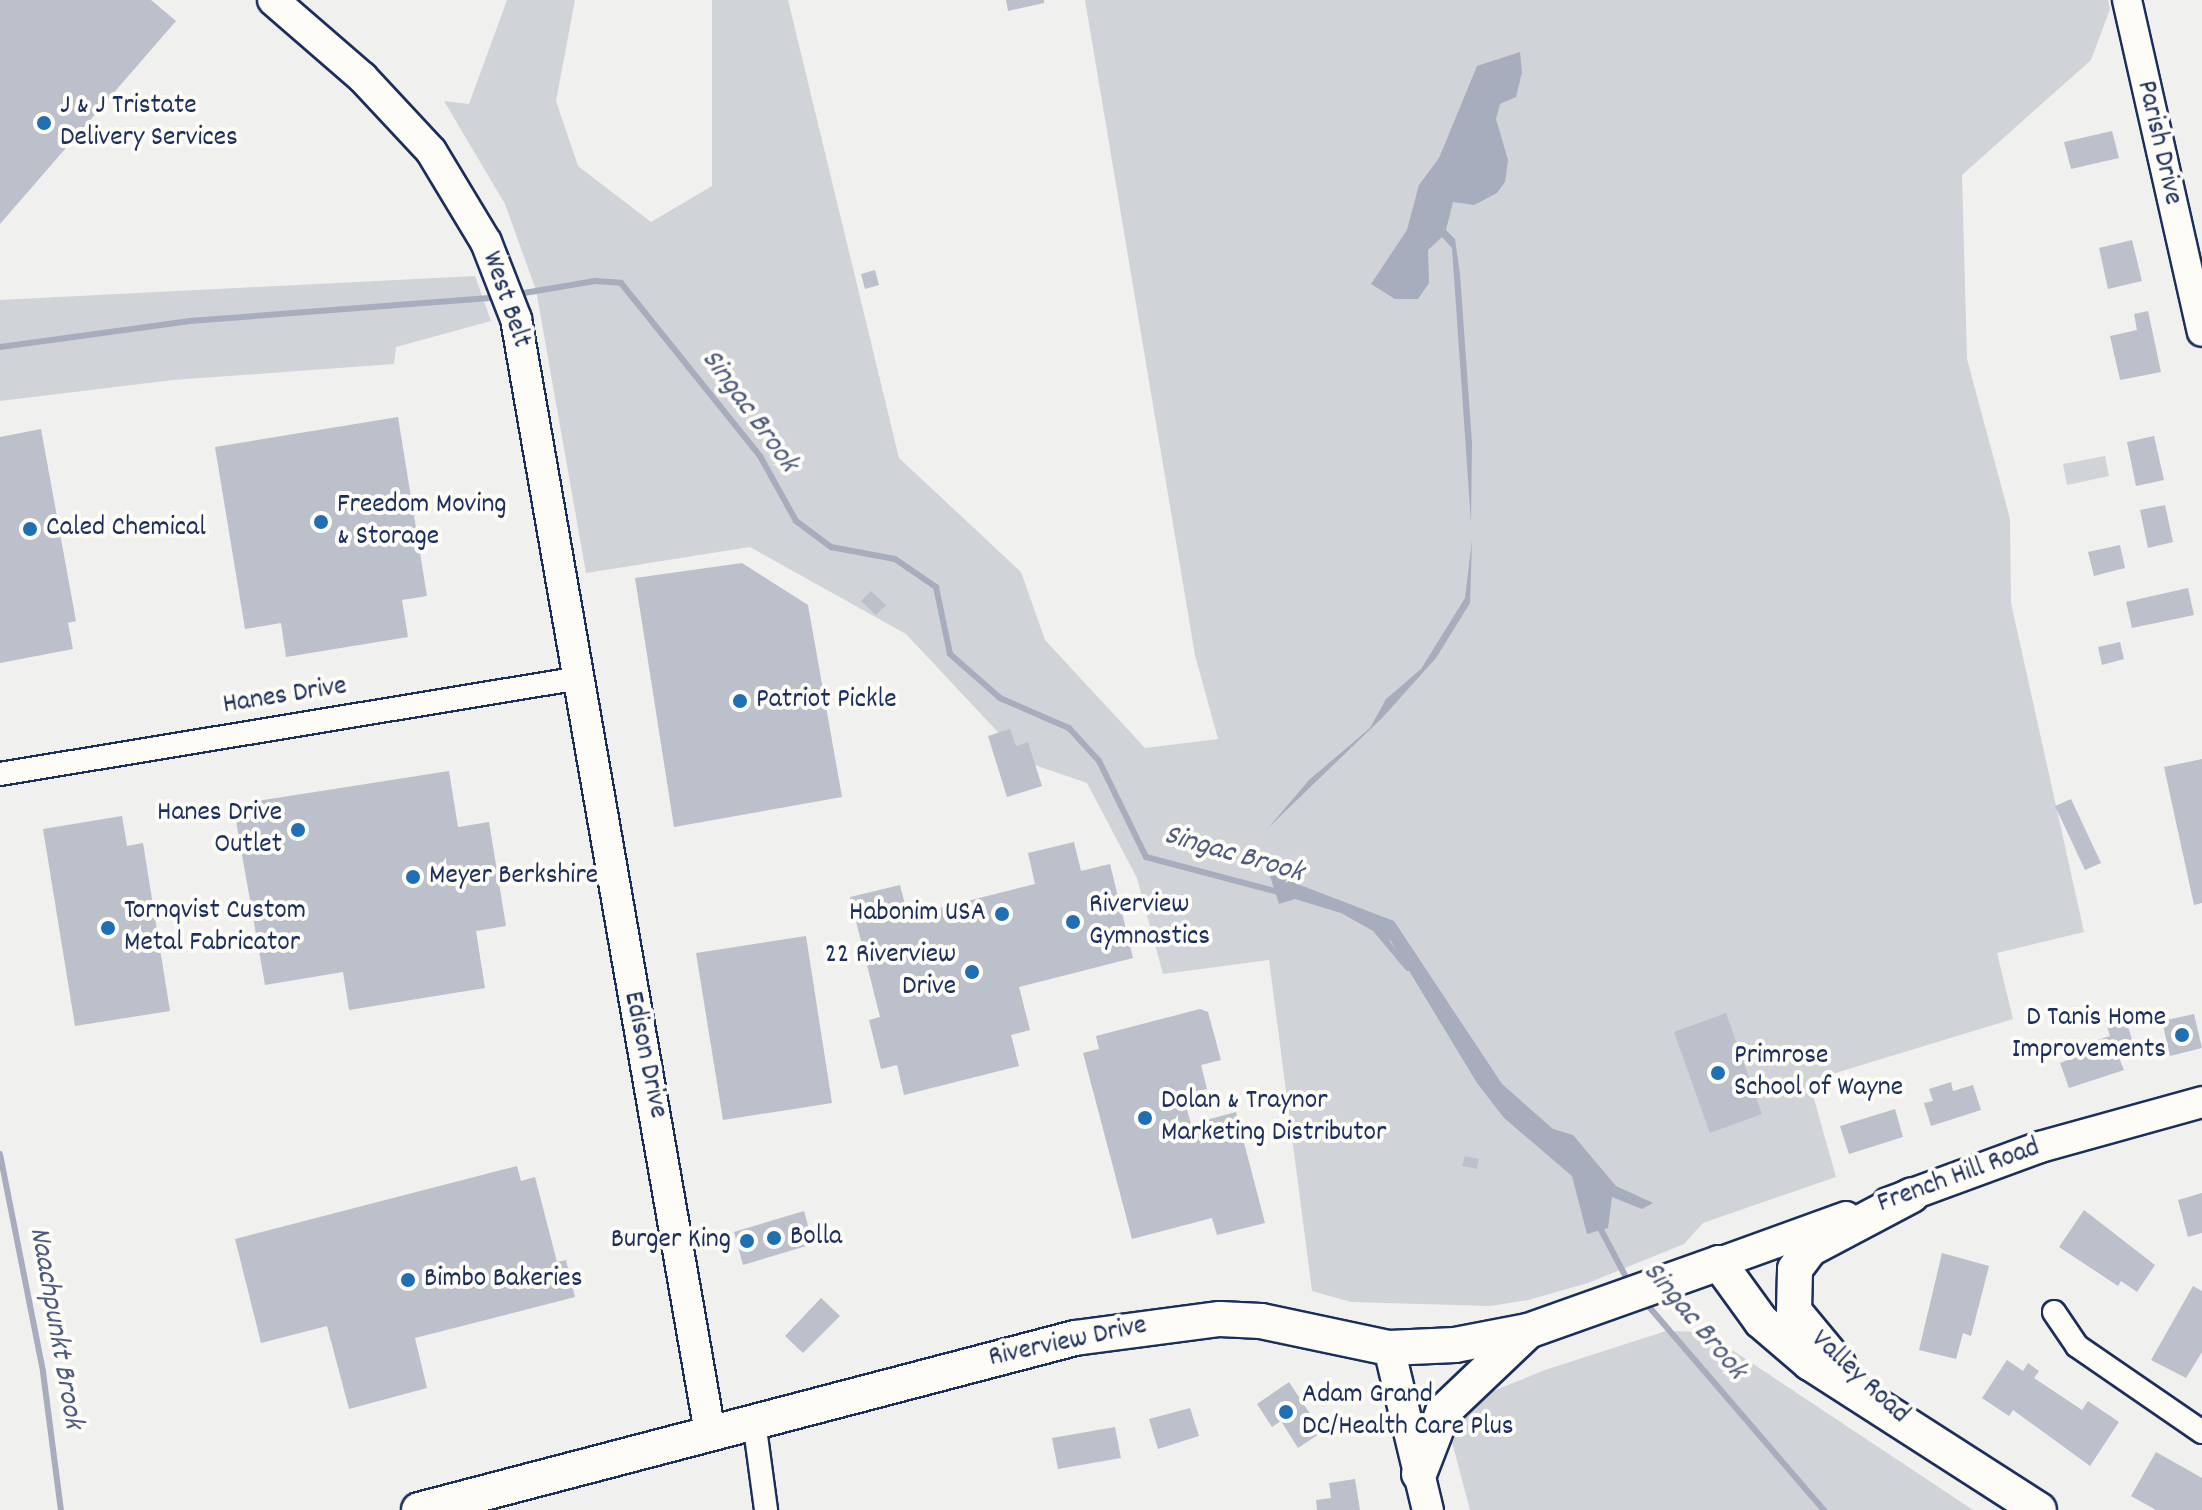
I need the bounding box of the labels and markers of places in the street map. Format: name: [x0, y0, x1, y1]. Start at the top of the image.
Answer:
place label: J & J Tristate Delivery Services: [60, 90, 238, 156]
marker: J & J Tristate Delivery Services: [35, 114, 53, 132]
place label: Freedom Moving & Storage: [337, 489, 507, 555]
place label: Caled Chemical: [46, 512, 206, 546]
marker: Freedom Moving & Storage: [312, 513, 330, 531]
marker: Caled Chemical: [21, 520, 39, 538]
place label: Patriot Pickle: [756, 684, 896, 718]
marker: Patriot Pickle: [731, 692, 749, 710]
place label: Hanes Drive Outlet: [157, 797, 282, 863]
marker: Hanes Drive Outlet: [289, 821, 307, 839]
place label: Meyer Berkshire: [429, 860, 598, 894]
marker: Meyer Berkshire: [404, 868, 422, 886]
place label: Riverview Gymnastics: [1089, 889, 1210, 955]
place label: Tornqvist Custom Metal Fabricator: [124, 895, 306, 961]
place label: Habonim USA: [849, 897, 986, 931]
marker: Habonim USA: [993, 905, 1011, 923]
marker: Riverview Gymnastics: [1064, 913, 1082, 931]
marker: Tornqvist Custom Metal Fabricator: [99, 919, 117, 937]
place label: 22 Riverview Drive: [825, 939, 956, 1005]
marker: 22 Riverview Drive: [963, 963, 981, 981]
place label: D Tanis Home Improvements: [2012, 1002, 2166, 1068]
marker: D Tanis Home Improvements: [2173, 1026, 2191, 1044]
place label: Primrose School of Wayne: [1734, 1040, 1903, 1106]
marker: Primrose School of Wayne: [1709, 1064, 1727, 1082]
place label: Dolan & Traynor Marketing Distributor: [1161, 1085, 1386, 1151]
marker: Dolan & Traynor Marketing Distributor: [1136, 1109, 1154, 1127]
place label: Bolla: [790, 1221, 842, 1255]
place label: Burger King: [611, 1224, 731, 1258]
marker: Bolla: [765, 1229, 783, 1247]
marker: Burger King: [738, 1232, 756, 1250]
place label: Bimbo Bakeries: [424, 1263, 582, 1297]
marker: Bimbo Bakeries: [399, 1271, 417, 1289]
place label: Adam Grand DC/Health Care Plus: [1302, 1379, 1514, 1445]
marker: Adam Grand DC/Health Care Plus: [1277, 1403, 1295, 1421]

